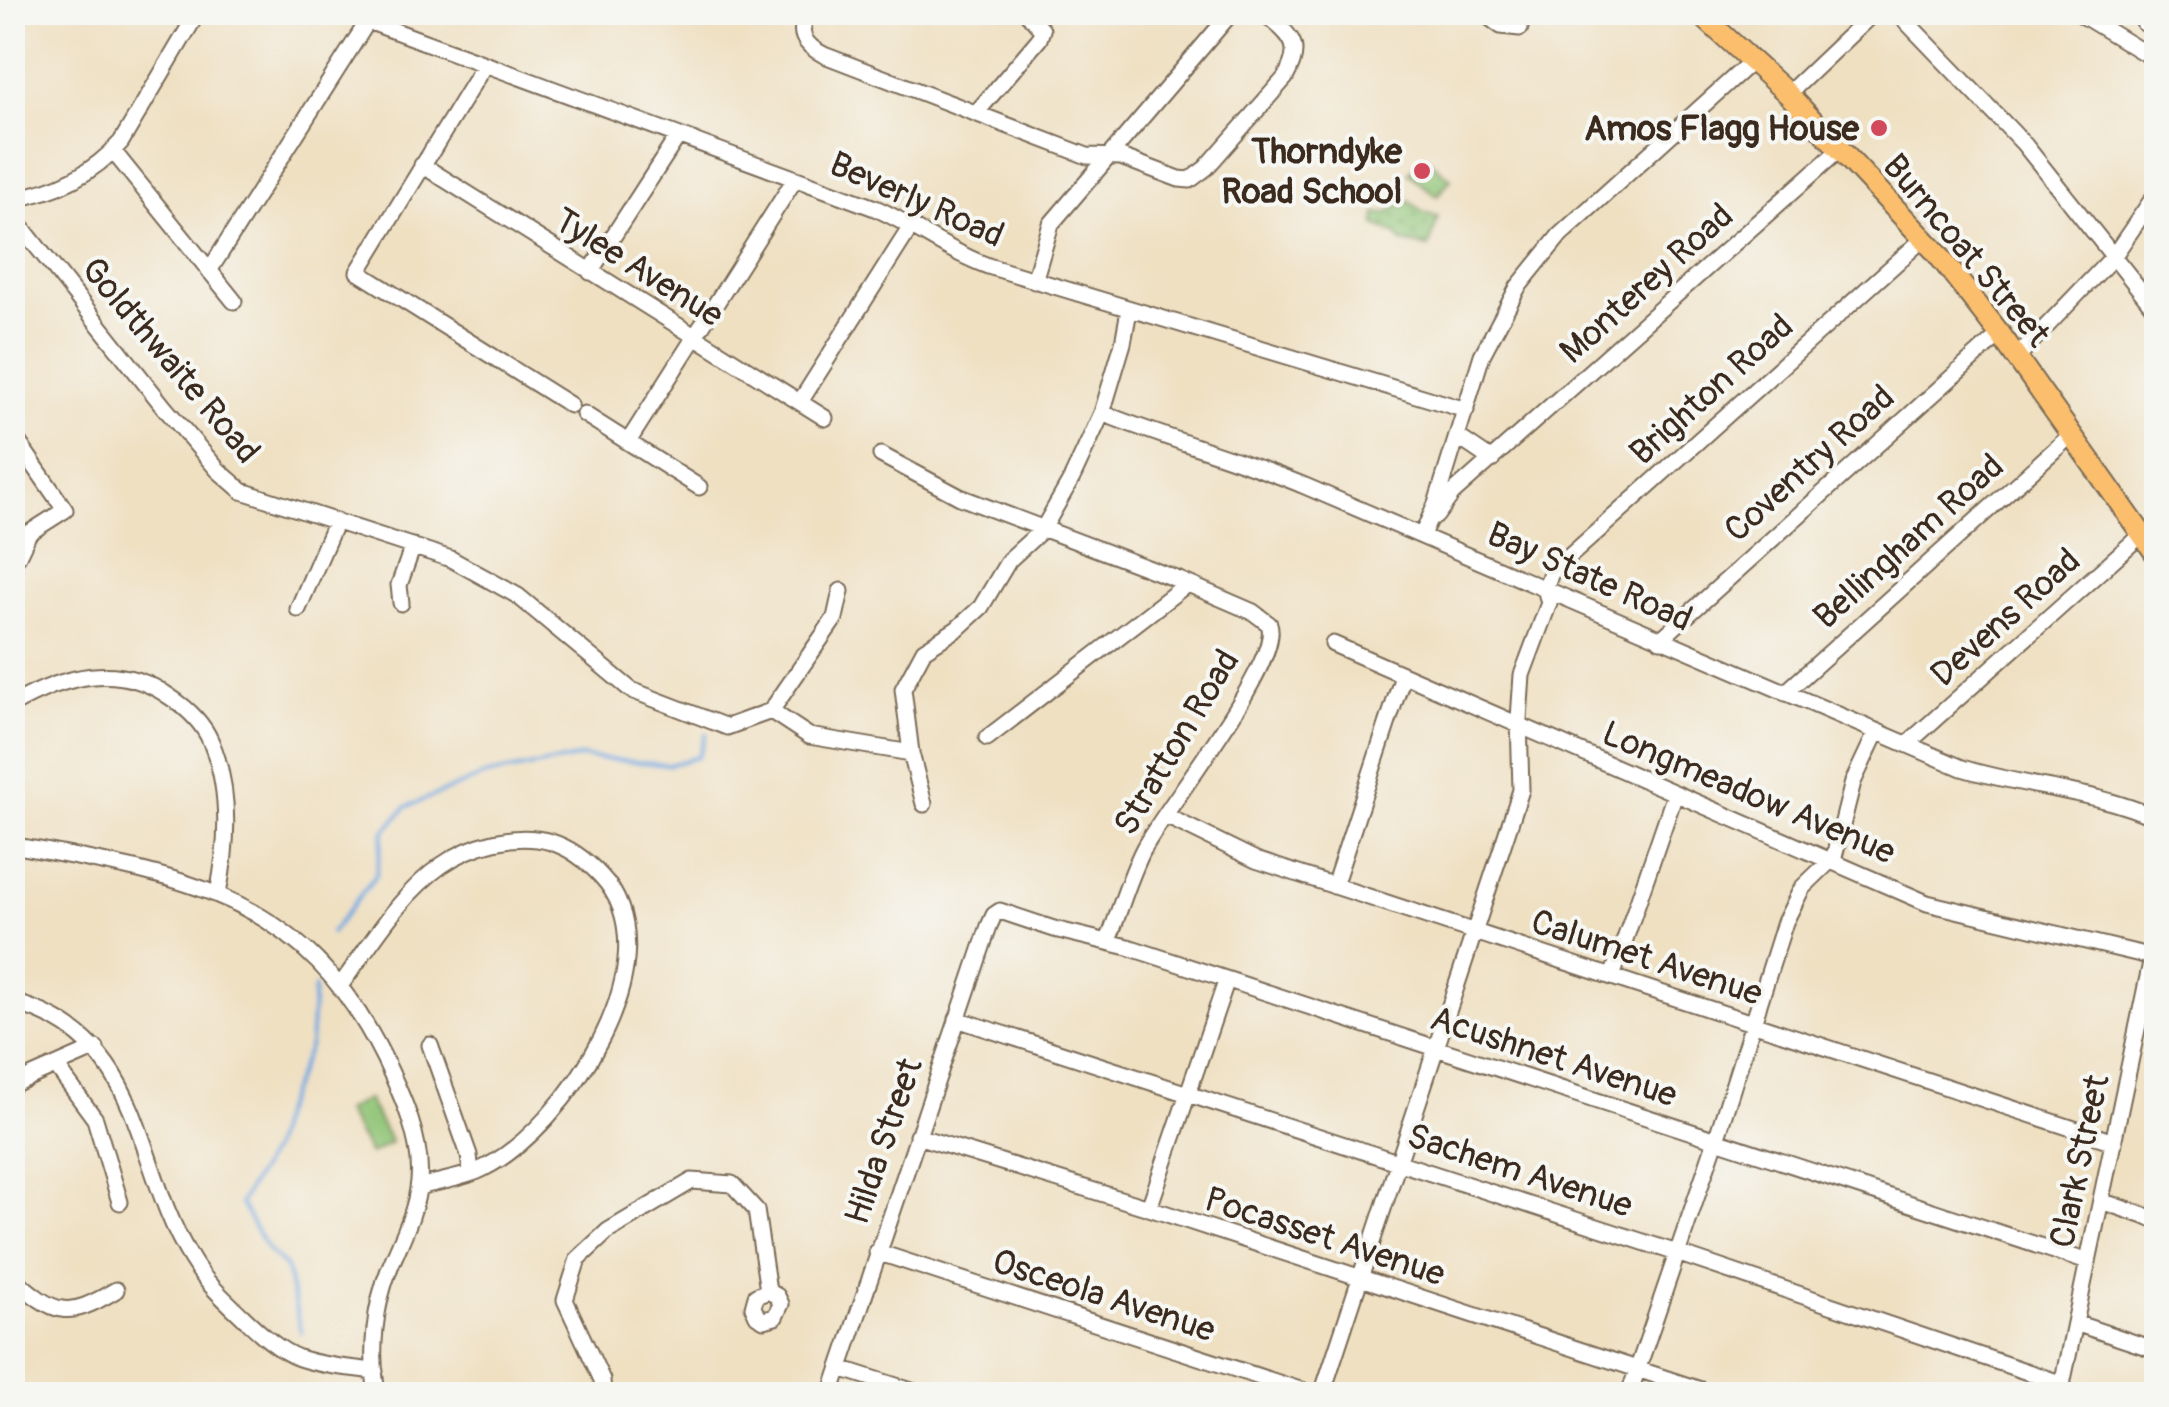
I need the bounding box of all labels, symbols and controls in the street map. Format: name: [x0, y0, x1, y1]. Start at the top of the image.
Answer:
place label: Amos Flagg House: [1584, 107, 1860, 151]
marker: Amos Flagg House: [1868, 117, 1890, 139]
place label: Thorndyke Road School: [1221, 130, 1403, 214]
street label: Beverly Road: [823, 142, 1010, 258]
street label: Burncoat Street: [1873, 145, 2060, 357]
marker: Thorndyke Road School: [1411, 160, 1433, 182]
street label: Monterey Road: [1551, 194, 1743, 373]
street label: Tylee Avenue: [546, 198, 731, 337]
street label: Goldthwaite Road: [71, 249, 269, 473]
street label: Brighton Road: [1621, 305, 1803, 475]
street label: Coventry Road: [1716, 376, 1904, 552]
street label: Bellingham Road: [1804, 445, 2013, 639]
street label: Bay State Road: [1480, 512, 1699, 642]
street label: Devens Road: [1922, 539, 2090, 696]
street label: Stratton Road: [1104, 642, 1249, 843]
street label: Longmeadow Avenue: [1596, 711, 1902, 875]
street label: Calumet Avenue: [1526, 900, 1768, 1016]
street label: Acushnet Avenue: [1425, 996, 1682, 1118]
street label: Hilda Street: [835, 1052, 933, 1230]
street label: Clark Street: [2040, 1070, 2120, 1252]
street label: Sachem Avenue: [1402, 1114, 1638, 1228]
street label: Pocasset Avenue: [1199, 1177, 1450, 1297]
street label: Osceola Avenue: [987, 1239, 1221, 1353]

